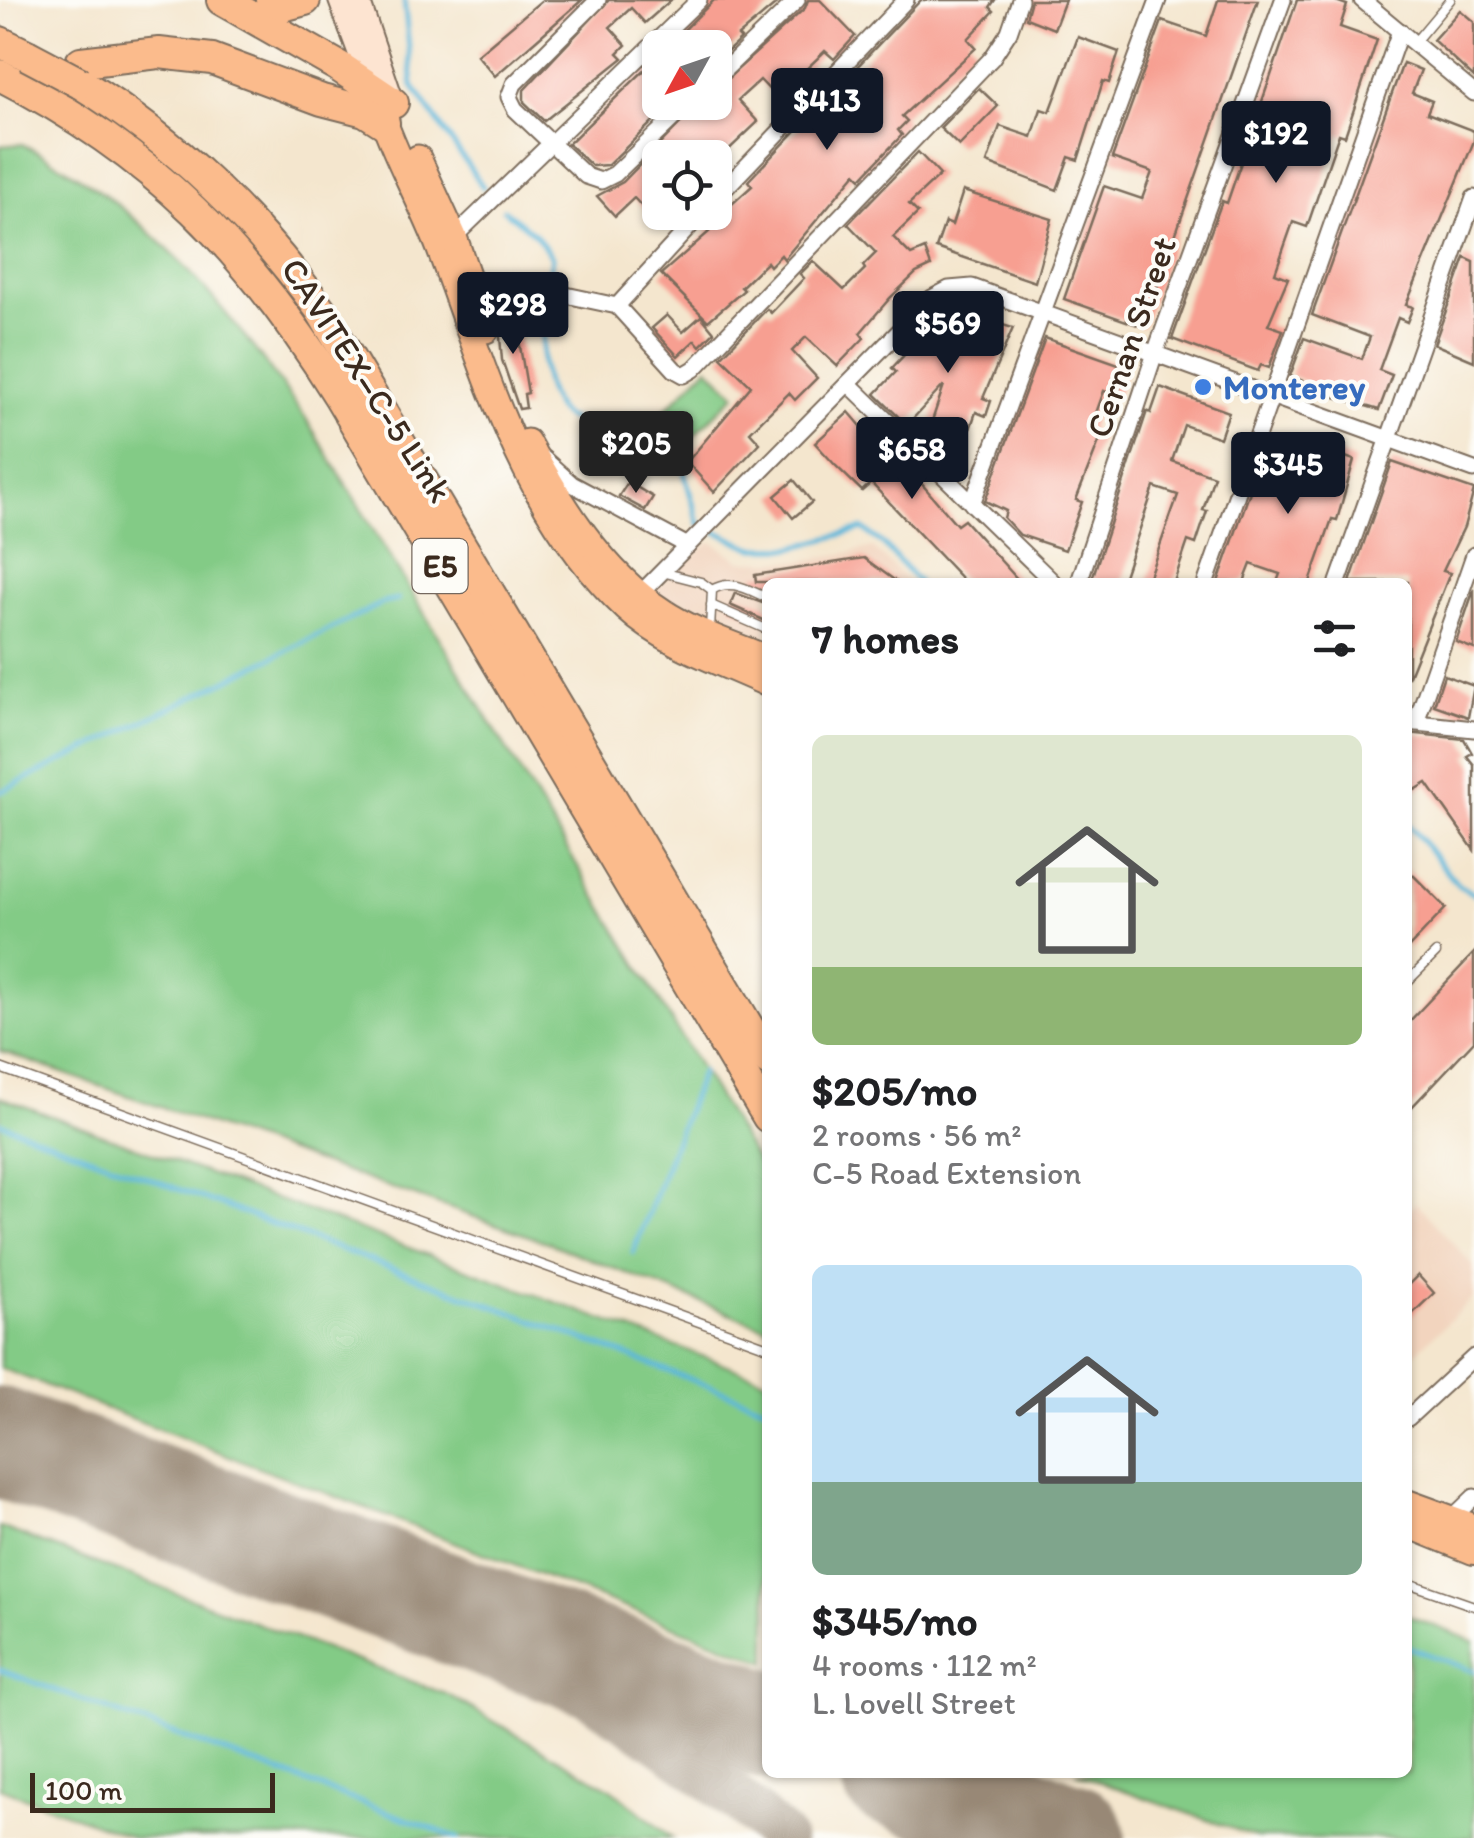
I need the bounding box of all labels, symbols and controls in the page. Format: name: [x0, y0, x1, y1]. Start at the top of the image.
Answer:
north arrow: [642, 30, 732, 120]
map controls: [642, 30, 732, 230]
pin: $413: [768, 68, 886, 153]
text: $413: [793, 81, 861, 119]
pin: $192: [1217, 101, 1335, 186]
text: $192: [1244, 114, 1308, 152]
button: locate: [642, 140, 732, 230]
street label: Cernan Street: [1077, 231, 1185, 443]
street label: CAVITEX–C-5 Link: [272, 250, 462, 510]
pin: $298: [454, 272, 572, 357]
text: $298: [479, 285, 547, 323]
pin: $569: [889, 291, 1007, 376]
text: $569: [915, 304, 981, 342]
place label: Monterey: [1223, 366, 1366, 408]
marker: Monterey: [1192, 376, 1214, 398]
pin: $205: [577, 411, 695, 496]
pin: $658: [853, 417, 971, 502]
text: $205: [601, 424, 671, 462]
text: $658: [878, 430, 946, 468]
pin: $345: [1229, 432, 1347, 517]
text: $345: [1253, 445, 1323, 483]
road number: E5: [412, 539, 468, 593]
icon: filters: [1307, 611, 1362, 666]
text: 7 homes: [812, 613, 959, 664]
icon: home: [997, 800, 1177, 980]
text: $205/mo: [812, 1065, 978, 1116]
text: 2 rooms · 56 m²: [812, 1116, 1021, 1154]
text: C-5 Road Extension: [812, 1154, 1081, 1192]
icon: home: [997, 1330, 1177, 1510]
text: $345/mo: [812, 1595, 978, 1646]
text: 4 rooms · 112 m²: [812, 1646, 1037, 1684]
text: L. Lovell Street: [812, 1684, 1016, 1722]
scale bar: [30, 1768, 275, 1812]
text: 100 m: [45, 1773, 122, 1807]

